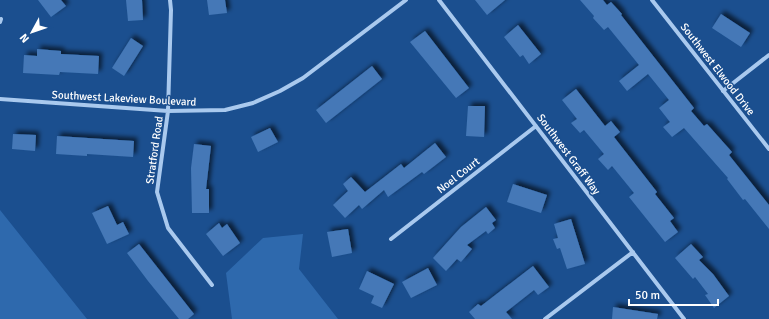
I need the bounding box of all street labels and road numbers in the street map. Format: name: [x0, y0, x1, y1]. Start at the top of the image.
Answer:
street label: Southwest Elwood Drive: [678, 21, 758, 118]
street label: Southwest Lakeview Boulevard: [51, 88, 197, 109]
street label: Southwest Graff Way: [534, 111, 604, 198]
street label: Stratford Road: [143, 115, 166, 185]
street label: Noel Court: [434, 155, 482, 196]

